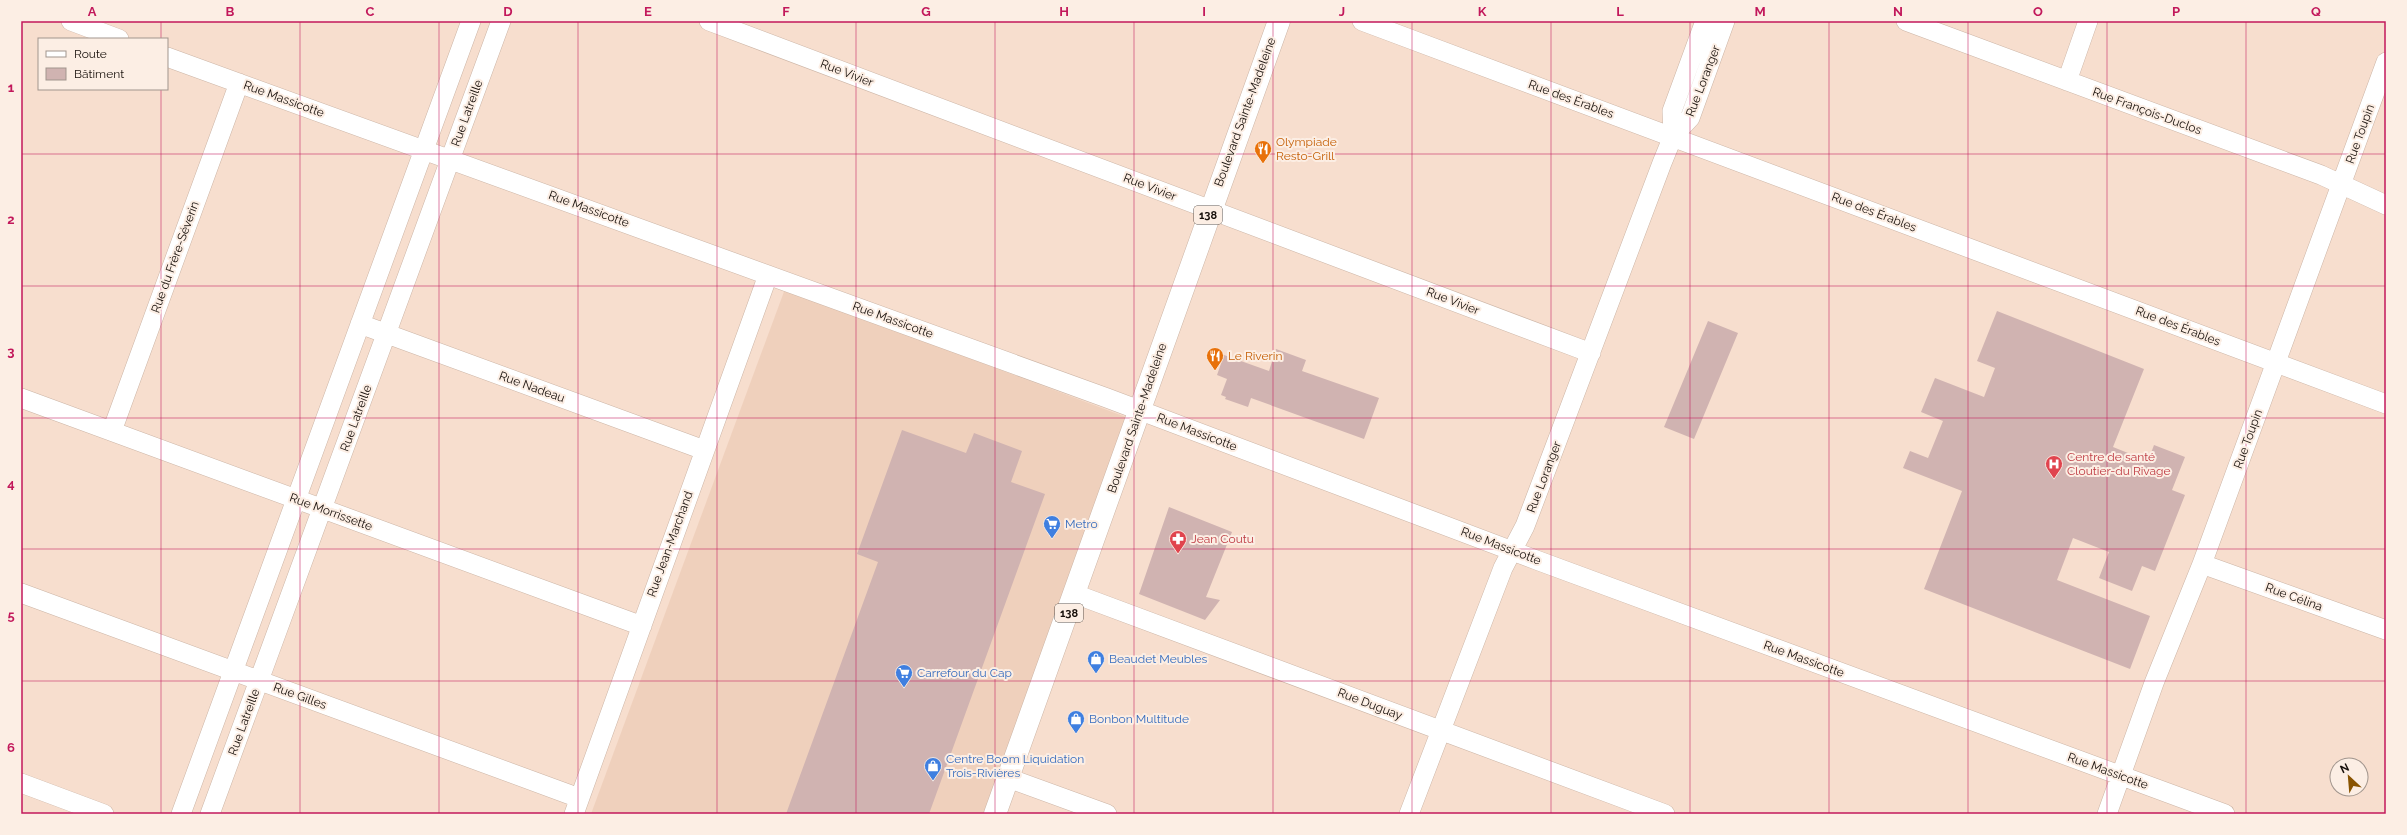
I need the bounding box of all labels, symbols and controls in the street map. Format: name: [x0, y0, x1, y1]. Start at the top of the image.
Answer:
text: A: [88, 4, 97, 19]
text: B: [226, 4, 235, 19]
text: C: [366, 4, 375, 19]
text: D: [503, 4, 513, 19]
text: E: [644, 4, 652, 19]
text: F: [782, 4, 790, 19]
text: G: [921, 4, 931, 19]
text: H: [1059, 4, 1069, 19]
text: I: [1202, 4, 1206, 19]
text: J: [1339, 4, 1345, 19]
text: K: [1478, 4, 1487, 19]
text: L: [1616, 4, 1624, 19]
text: M: [1754, 4, 1766, 19]
text: N: [1893, 4, 1903, 19]
text: O: [2033, 4, 2043, 19]
text: P: [2172, 4, 2180, 19]
text: Q: [2311, 4, 2321, 19]
street label: Boulevard Sainte-Madeleine: [1211, 36, 1279, 188]
legend: [38, 38, 168, 90]
street label: Rue Loranger: [1683, 43, 1723, 119]
text: Route: [74, 47, 107, 61]
street label: Rue Vivier: [819, 57, 876, 90]
text: Bâtiment: [74, 67, 124, 81]
street label: Rue des Érables: [1526, 77, 1616, 121]
street label: Rue Massicotte: [242, 78, 326, 120]
street label: Rue Latreille: [448, 78, 486, 148]
text: 1: [8, 80, 15, 95]
street label: Rue François-Duclos: [2091, 85, 2204, 137]
street label: Rue Toupin: [2343, 103, 2377, 165]
place label: Olympiade Resto-Grill: [1276, 135, 1337, 163]
restaurant icon: Olympiade Resto-Grill: [1253, 139, 1273, 164]
street label: Rue Vivier: [1122, 171, 1179, 204]
street label: Rue Massicotte: [547, 188, 631, 230]
street label: Rue des Érables: [1830, 189, 1919, 235]
street label: Rue du Frère-Séverin: [148, 199, 202, 315]
road number: 138: [1194, 206, 1222, 224]
text: 2: [7, 212, 15, 227]
street label: Rue Vivier: [1425, 285, 1482, 318]
street label: Rue Massicotte: [851, 299, 935, 341]
street label: Rue des Érables: [2134, 303, 2223, 349]
street label: Boulevard Sainte-Madeleine: [1105, 341, 1169, 495]
text: 3: [7, 344, 15, 359]
restaurant icon: Le Riverin: [1205, 346, 1225, 371]
place label: Le Riverin: [1228, 349, 1282, 363]
street label: Rue Nadeau: [497, 369, 567, 405]
street label: Rue Latreille: [337, 383, 375, 453]
street label: Rue Toupin: [2231, 408, 2265, 470]
street label: Rue Massicotte: [1155, 410, 1239, 454]
street label: Rue Loranger: [1524, 439, 1564, 515]
place label: Centre de santé Cloutier-du Rivage: [2067, 450, 2171, 478]
hospital icon: Centre de santé Cloutier-du Rivage: [2044, 454, 2064, 479]
text: 4: [7, 476, 15, 491]
street label: Rue Jean-Marchand: [644, 489, 696, 599]
street label: Rue Morrissette: [288, 491, 374, 533]
supermarket icon: Metro: [1042, 514, 1062, 539]
place label: Metro: [1065, 517, 1098, 531]
street label: Rue Massicotte: [1459, 524, 1543, 568]
pharmacy icon: Jean Coutu: [1168, 529, 1188, 554]
place label: Jean Coutu: [1191, 532, 1254, 546]
street label: Rue Célina: [2264, 580, 2324, 614]
road number: 138: [1055, 604, 1083, 622]
text: 5: [7, 608, 15, 623]
street label: Rue Massicotte: [1762, 638, 1846, 680]
shop icon: Beaudet Meubles: [1086, 649, 1106, 674]
place label: Beaudet Meubles: [1109, 652, 1208, 666]
supermarket icon: Carrefour du Cap: [894, 663, 914, 688]
place label: Carrefour du Cap: [917, 666, 1012, 680]
street label: Rue Gilles: [272, 680, 329, 712]
street label: Rue Duguay: [1336, 685, 1405, 723]
street label: Rue Latreille: [225, 687, 263, 757]
shop icon: Bonbon Multitude: [1066, 709, 1086, 734]
place label: Bonbon Multitude: [1089, 712, 1189, 726]
text: 6: [7, 740, 15, 755]
street label: Rue Massicotte: [2066, 750, 2150, 792]
place label: Centre Boom Liquidation Trois-Rivières: [946, 752, 1084, 780]
shop icon: Centre Boom Liquidation Trois-Rivières: [923, 756, 943, 781]
north arrow: [2329, 757, 2369, 797]
text: N: [2338, 761, 2351, 776]

